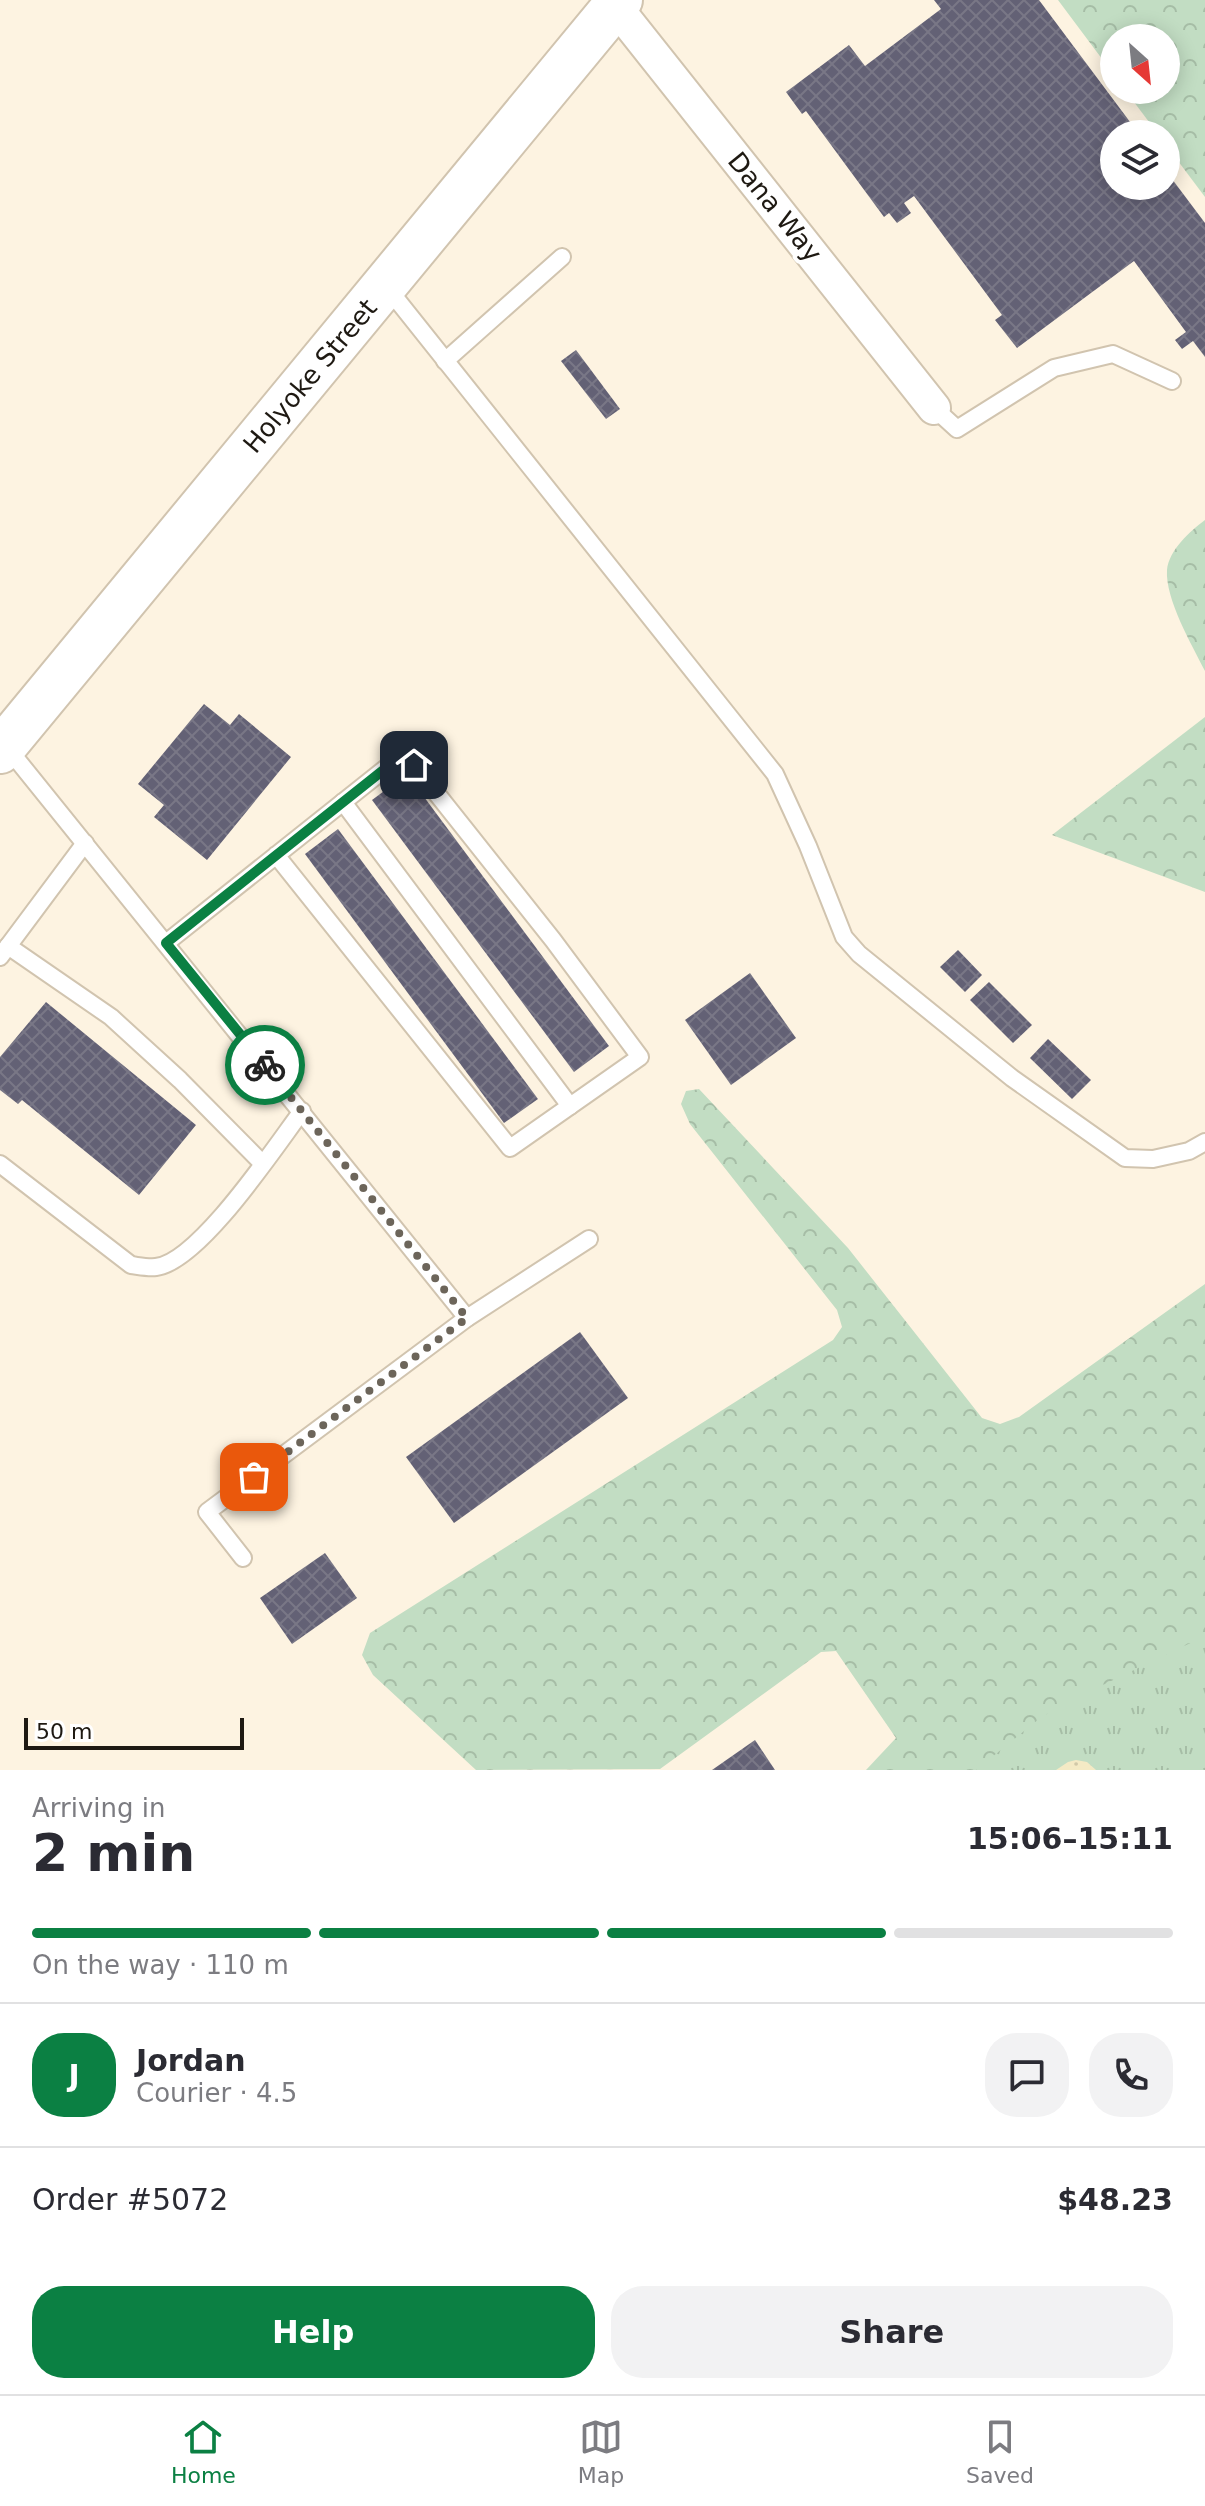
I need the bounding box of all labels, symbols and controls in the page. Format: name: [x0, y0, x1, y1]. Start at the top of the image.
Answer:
north arrow: [1100, 24, 1180, 104]
map controls: [1100, 24, 1180, 200]
button: layers: [1100, 120, 1180, 200]
street label: Dana Way: [722, 146, 828, 268]
street label: Holyoke Street: [237, 293, 383, 459]
pin: [380, 731, 448, 799]
icon: home: [392, 743, 436, 787]
courier: [225, 1025, 305, 1105]
icon: bike: [243, 1043, 287, 1087]
pin: [220, 1443, 288, 1511]
icon: bag: [232, 1455, 276, 1499]
scale bar: [24, 1714, 244, 1750]
text: 50 m: [36, 1719, 92, 1744]
text: Arriving in: [32, 1793, 166, 1823]
text: 15:06–15:11: [967, 1821, 1173, 1856]
text: 2 min: [32, 1823, 195, 1883]
text: On the way · 110 m: [32, 1950, 289, 1980]
button: chat: [985, 2033, 1069, 2117]
button: phone: [1089, 2033, 1173, 2117]
text: Jordan: [136, 2043, 246, 2078]
text: J: [68, 2058, 80, 2093]
text: Courier · 4.5: [136, 2078, 297, 2108]
text: Order #5072: [32, 2182, 228, 2217]
text: $48.23: [1057, 2182, 1173, 2217]
button: Help: [32, 2286, 595, 2378]
button: Share: [611, 2286, 1173, 2378]
tab: Home: [171, 2415, 236, 2488]
tab: Map: [578, 2415, 624, 2488]
tab: Saved: [966, 2415, 1034, 2488]

